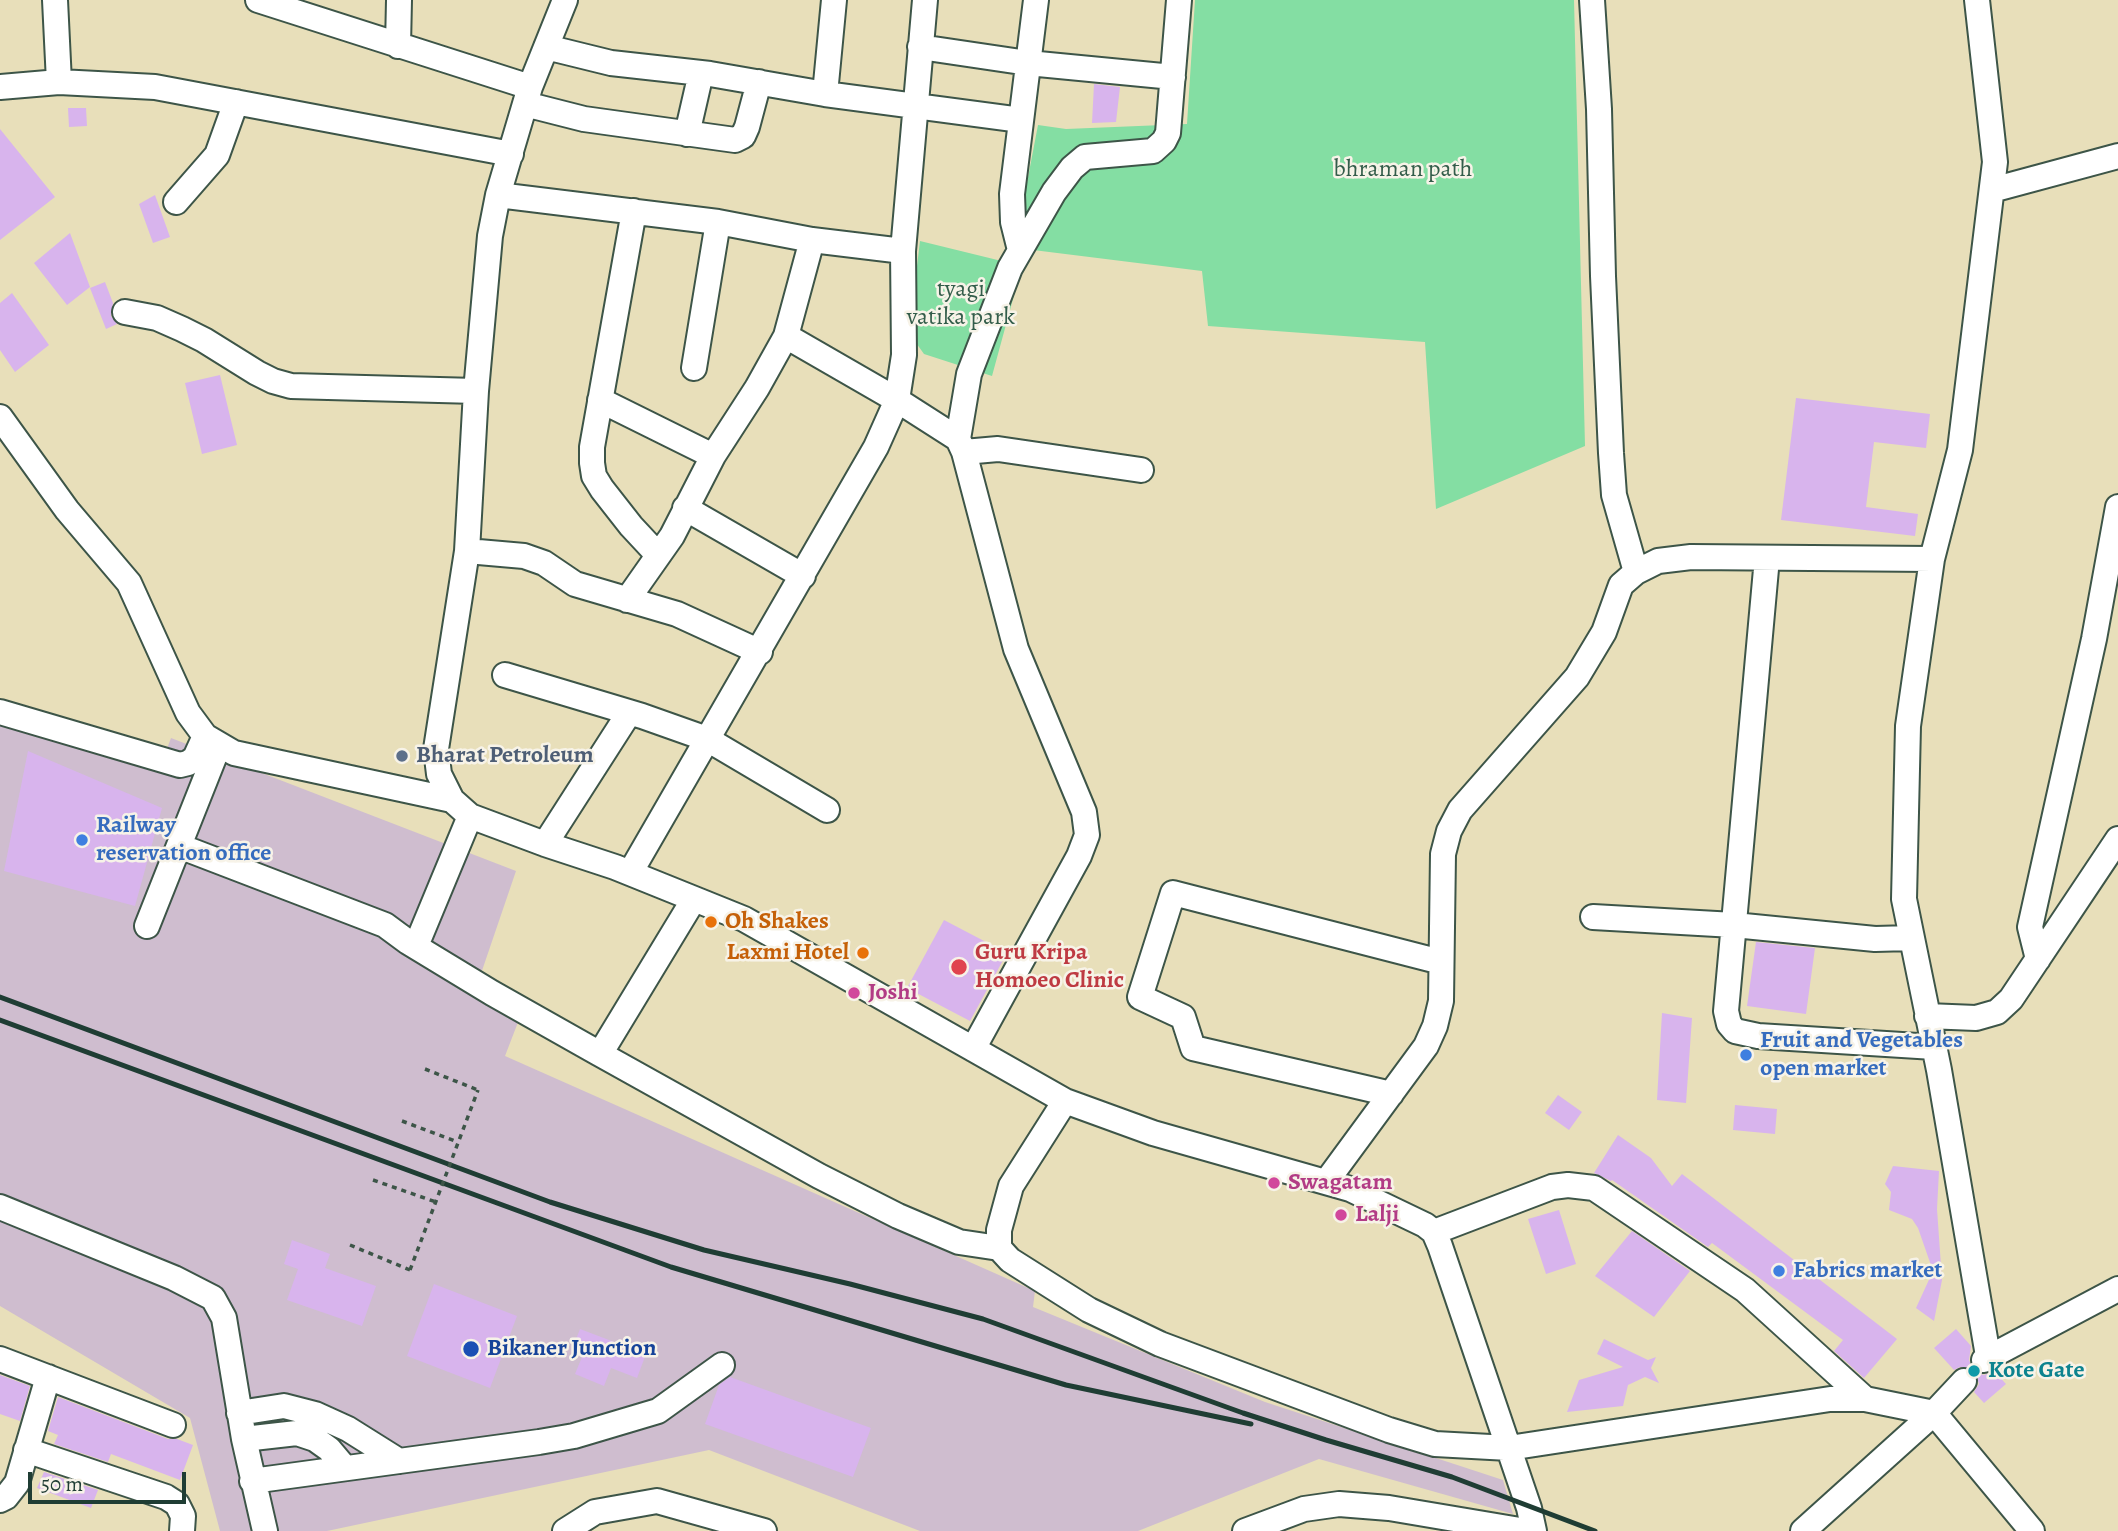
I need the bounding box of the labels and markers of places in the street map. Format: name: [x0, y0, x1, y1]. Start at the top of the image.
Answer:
place label: Bharat Petroleum: [416, 742, 594, 770]
marker: Bharat Petroleum: [394, 748, 410, 764]
place label: Railway reservation office: [96, 812, 271, 868]
marker: Railway reservation office: [74, 832, 90, 848]
place label: Oh Shakes: [725, 908, 829, 936]
marker: Oh Shakes: [703, 914, 719, 930]
place label: Laxmi Hotel: [726, 939, 849, 967]
place label: Guru Kripa Homoeo Clinic: [975, 939, 1124, 995]
marker: Laxmi Hotel: [855, 945, 871, 961]
marker: Guru Kripa Homoeo Clinic: [949, 957, 969, 977]
place label: Joshi: [868, 979, 917, 1007]
marker: Joshi: [846, 985, 862, 1001]
place label: Fruit and Vegetables open market: [1760, 1027, 1963, 1083]
marker: Fruit and Vegetables open market: [1738, 1047, 1754, 1063]
place label: Swagatam: [1288, 1169, 1393, 1197]
marker: Swagatam: [1266, 1175, 1282, 1191]
place label: Lalji: [1355, 1201, 1399, 1229]
marker: Lalji: [1333, 1207, 1349, 1223]
place label: Fabrics market: [1793, 1257, 1942, 1285]
marker: Fabrics market: [1771, 1263, 1787, 1279]
place label: Bikaner Junction: [487, 1335, 656, 1363]
marker: Bikaner Junction: [461, 1339, 481, 1359]
place label: Kote Gate: [1988, 1357, 2085, 1385]
marker: Kote Gate: [1966, 1363, 1982, 1379]

